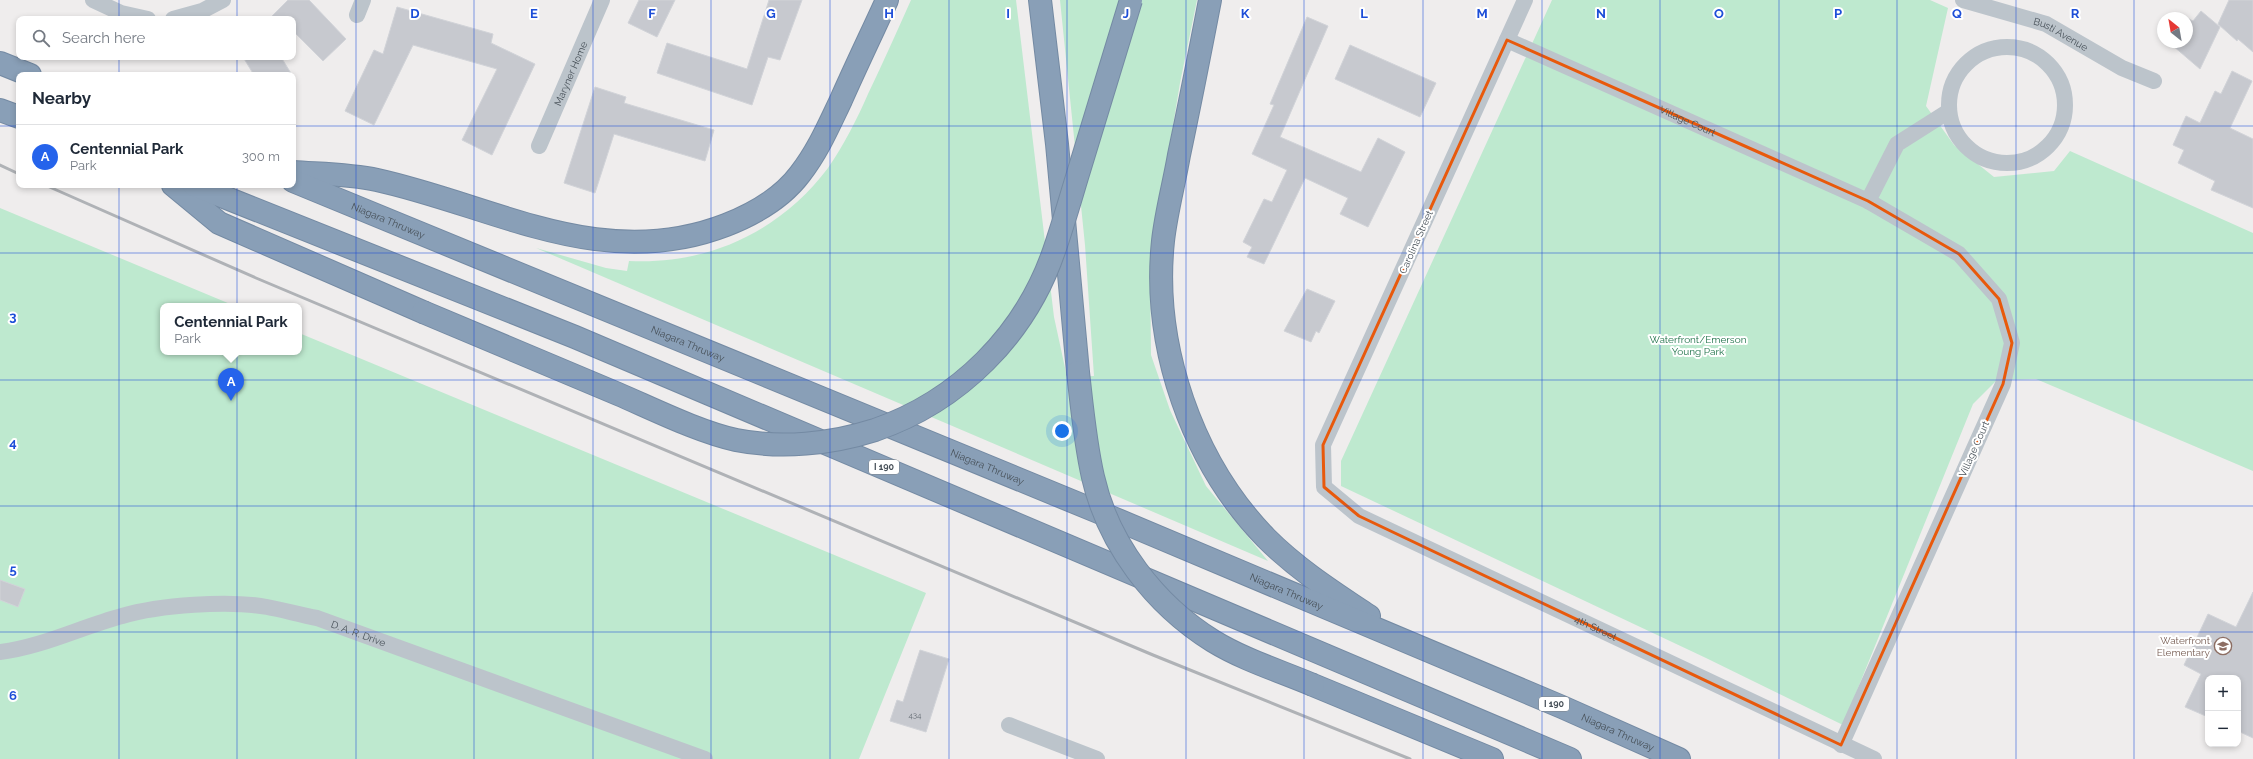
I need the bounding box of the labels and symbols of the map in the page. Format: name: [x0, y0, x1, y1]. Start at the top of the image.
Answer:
text: D: [410, 6, 420, 21]
text: E: [530, 6, 538, 21]
text: F: [648, 6, 656, 21]
text: G: [766, 6, 776, 21]
text: H: [884, 6, 894, 21]
text: I: [1006, 6, 1010, 21]
text: J: [1123, 6, 1129, 21]
text: K: [1241, 6, 1250, 21]
text: L: [1360, 6, 1368, 21]
text: M: [1476, 6, 1488, 21]
text: N: [1596, 6, 1606, 21]
text: O: [1714, 6, 1724, 21]
text: P: [1834, 6, 1842, 21]
text: Q: [1952, 6, 1962, 21]
text: R: [2071, 6, 2080, 21]
north arrow: [2157, 12, 2193, 48]
street label: Busti Avenue: [2032, 15, 2090, 53]
street label: Maryner Home: [552, 39, 589, 107]
street label: Village Court: [1658, 103, 1718, 138]
street label: Niagara Thruway: [350, 200, 427, 240]
street label: Carolina Street: [1397, 208, 1435, 275]
text: 3: [9, 309, 17, 324]
street label: Niagara Thruway: [650, 323, 727, 364]
park label: Waterfront/Emerson Young Park: [1650, 334, 1747, 357]
pin: A: [218, 368, 244, 401]
street label: Village Court: [1957, 419, 1992, 479]
your location: [1052, 421, 1072, 441]
text: 4: [9, 435, 17, 450]
street label: Niagara Thruway: [949, 446, 1026, 487]
road number: I 190: [869, 460, 899, 474]
text: 5: [9, 562, 17, 577]
street label: Niagara Thruway: [1248, 571, 1325, 612]
street label: 4th Street: [1573, 613, 1619, 643]
street label: D. A. R. Drive: [330, 618, 387, 648]
place label: Waterfront Elementary: [2157, 635, 2211, 658]
school or university icon: Waterfront Elementary: [2213, 636, 2233, 656]
text: 6: [9, 688, 17, 703]
road number: I 190: [1539, 697, 1569, 711]
house number: 434: [908, 710, 922, 720]
street label: Niagara Thruway: [1580, 711, 1657, 753]

